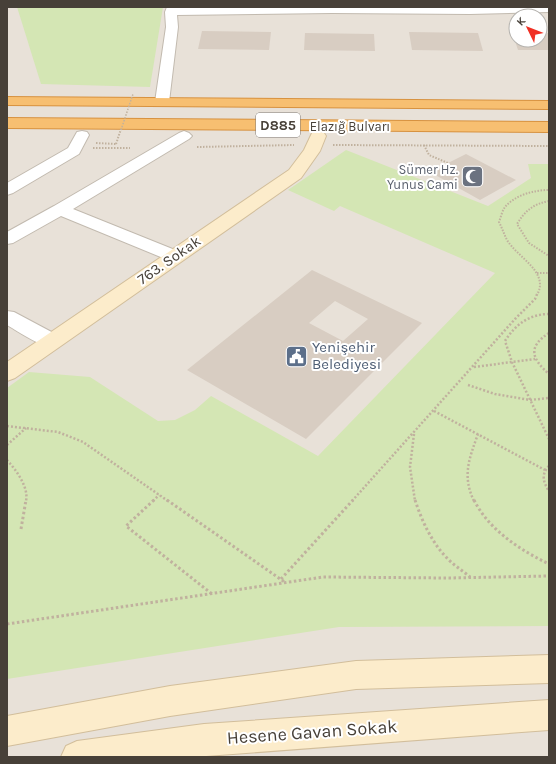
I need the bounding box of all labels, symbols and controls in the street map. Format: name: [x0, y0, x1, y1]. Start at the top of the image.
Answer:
north arrow: [508, 8, 548, 48]
text: K: [514, 14, 529, 29]
road number: D885: [256, 113, 300, 137]
street label: Elazığ Bulvarı: [310, 119, 390, 134]
place label: Sümer Hz. Yunus Cami: [387, 162, 458, 192]
mosque icon: Sümer Hz. Yunus Cami: [460, 163, 486, 189]
street label: 763. Sokak: [134, 232, 204, 288]
place label: Yenişehir Belediyesi: [312, 338, 381, 373]
public building icon: Yenişehir Belediyesi: [284, 343, 310, 369]
street label: Hesene Gavan Sokak: [226, 715, 398, 749]

